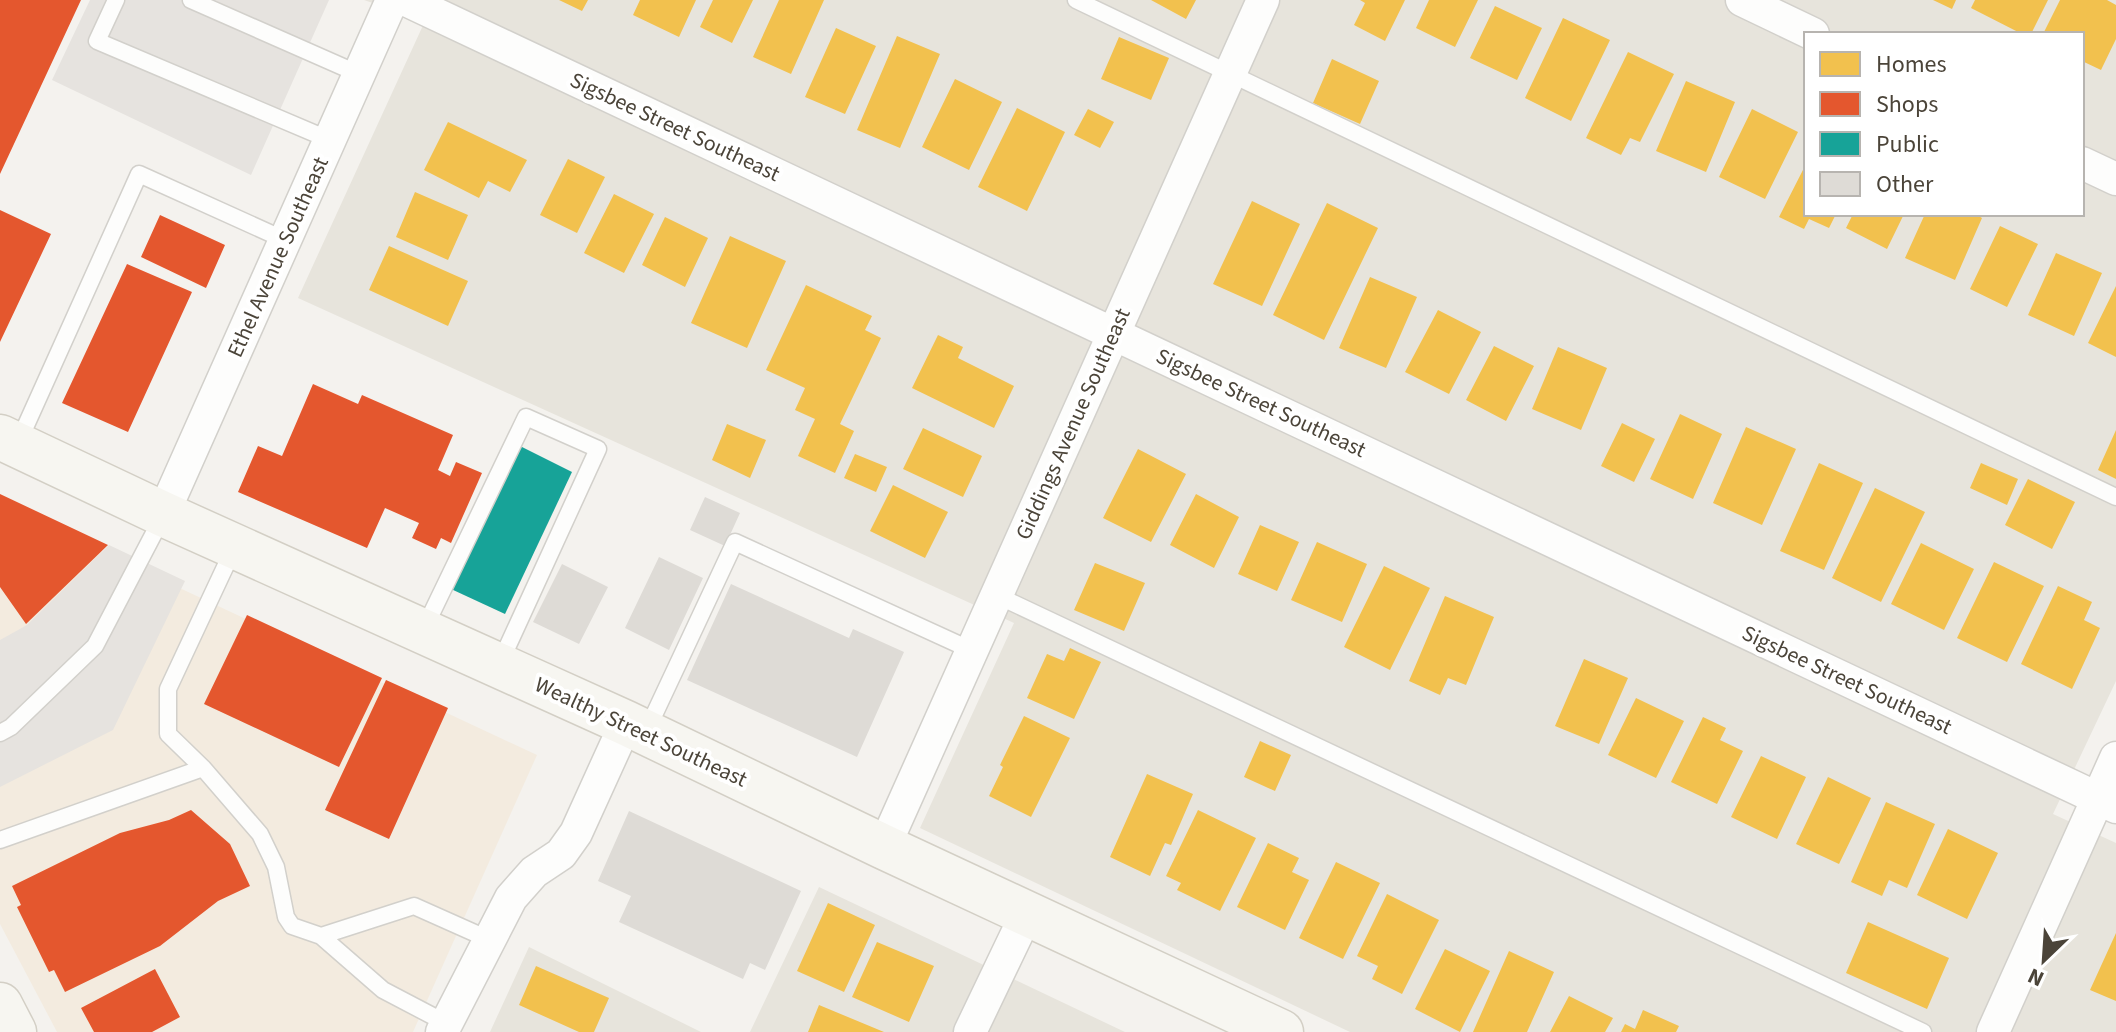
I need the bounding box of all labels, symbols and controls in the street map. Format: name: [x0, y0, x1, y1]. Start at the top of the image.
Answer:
legend: [1804, 32, 2084, 216]
text: Homes: [1876, 47, 1947, 82]
street label: Sigsbee Street Southeast: [565, 64, 786, 190]
text: Shops: [1876, 87, 1938, 122]
text: Public: [1876, 127, 1939, 162]
street label: Ethel Avenue Southeast: [219, 151, 337, 362]
text: Other: [1876, 167, 1934, 202]
street label: Giddings Avenue Southeast: [1007, 302, 1139, 545]
street label: Sigsbee Street Southeast: [1151, 340, 1372, 466]
street label: Sigsbee Street Southeast: [1737, 617, 1958, 743]
street label: Wealthy Street Southeast: [529, 669, 753, 796]
north arrow: [2004, 920, 2084, 1000]
text: N: [2023, 960, 2049, 995]

